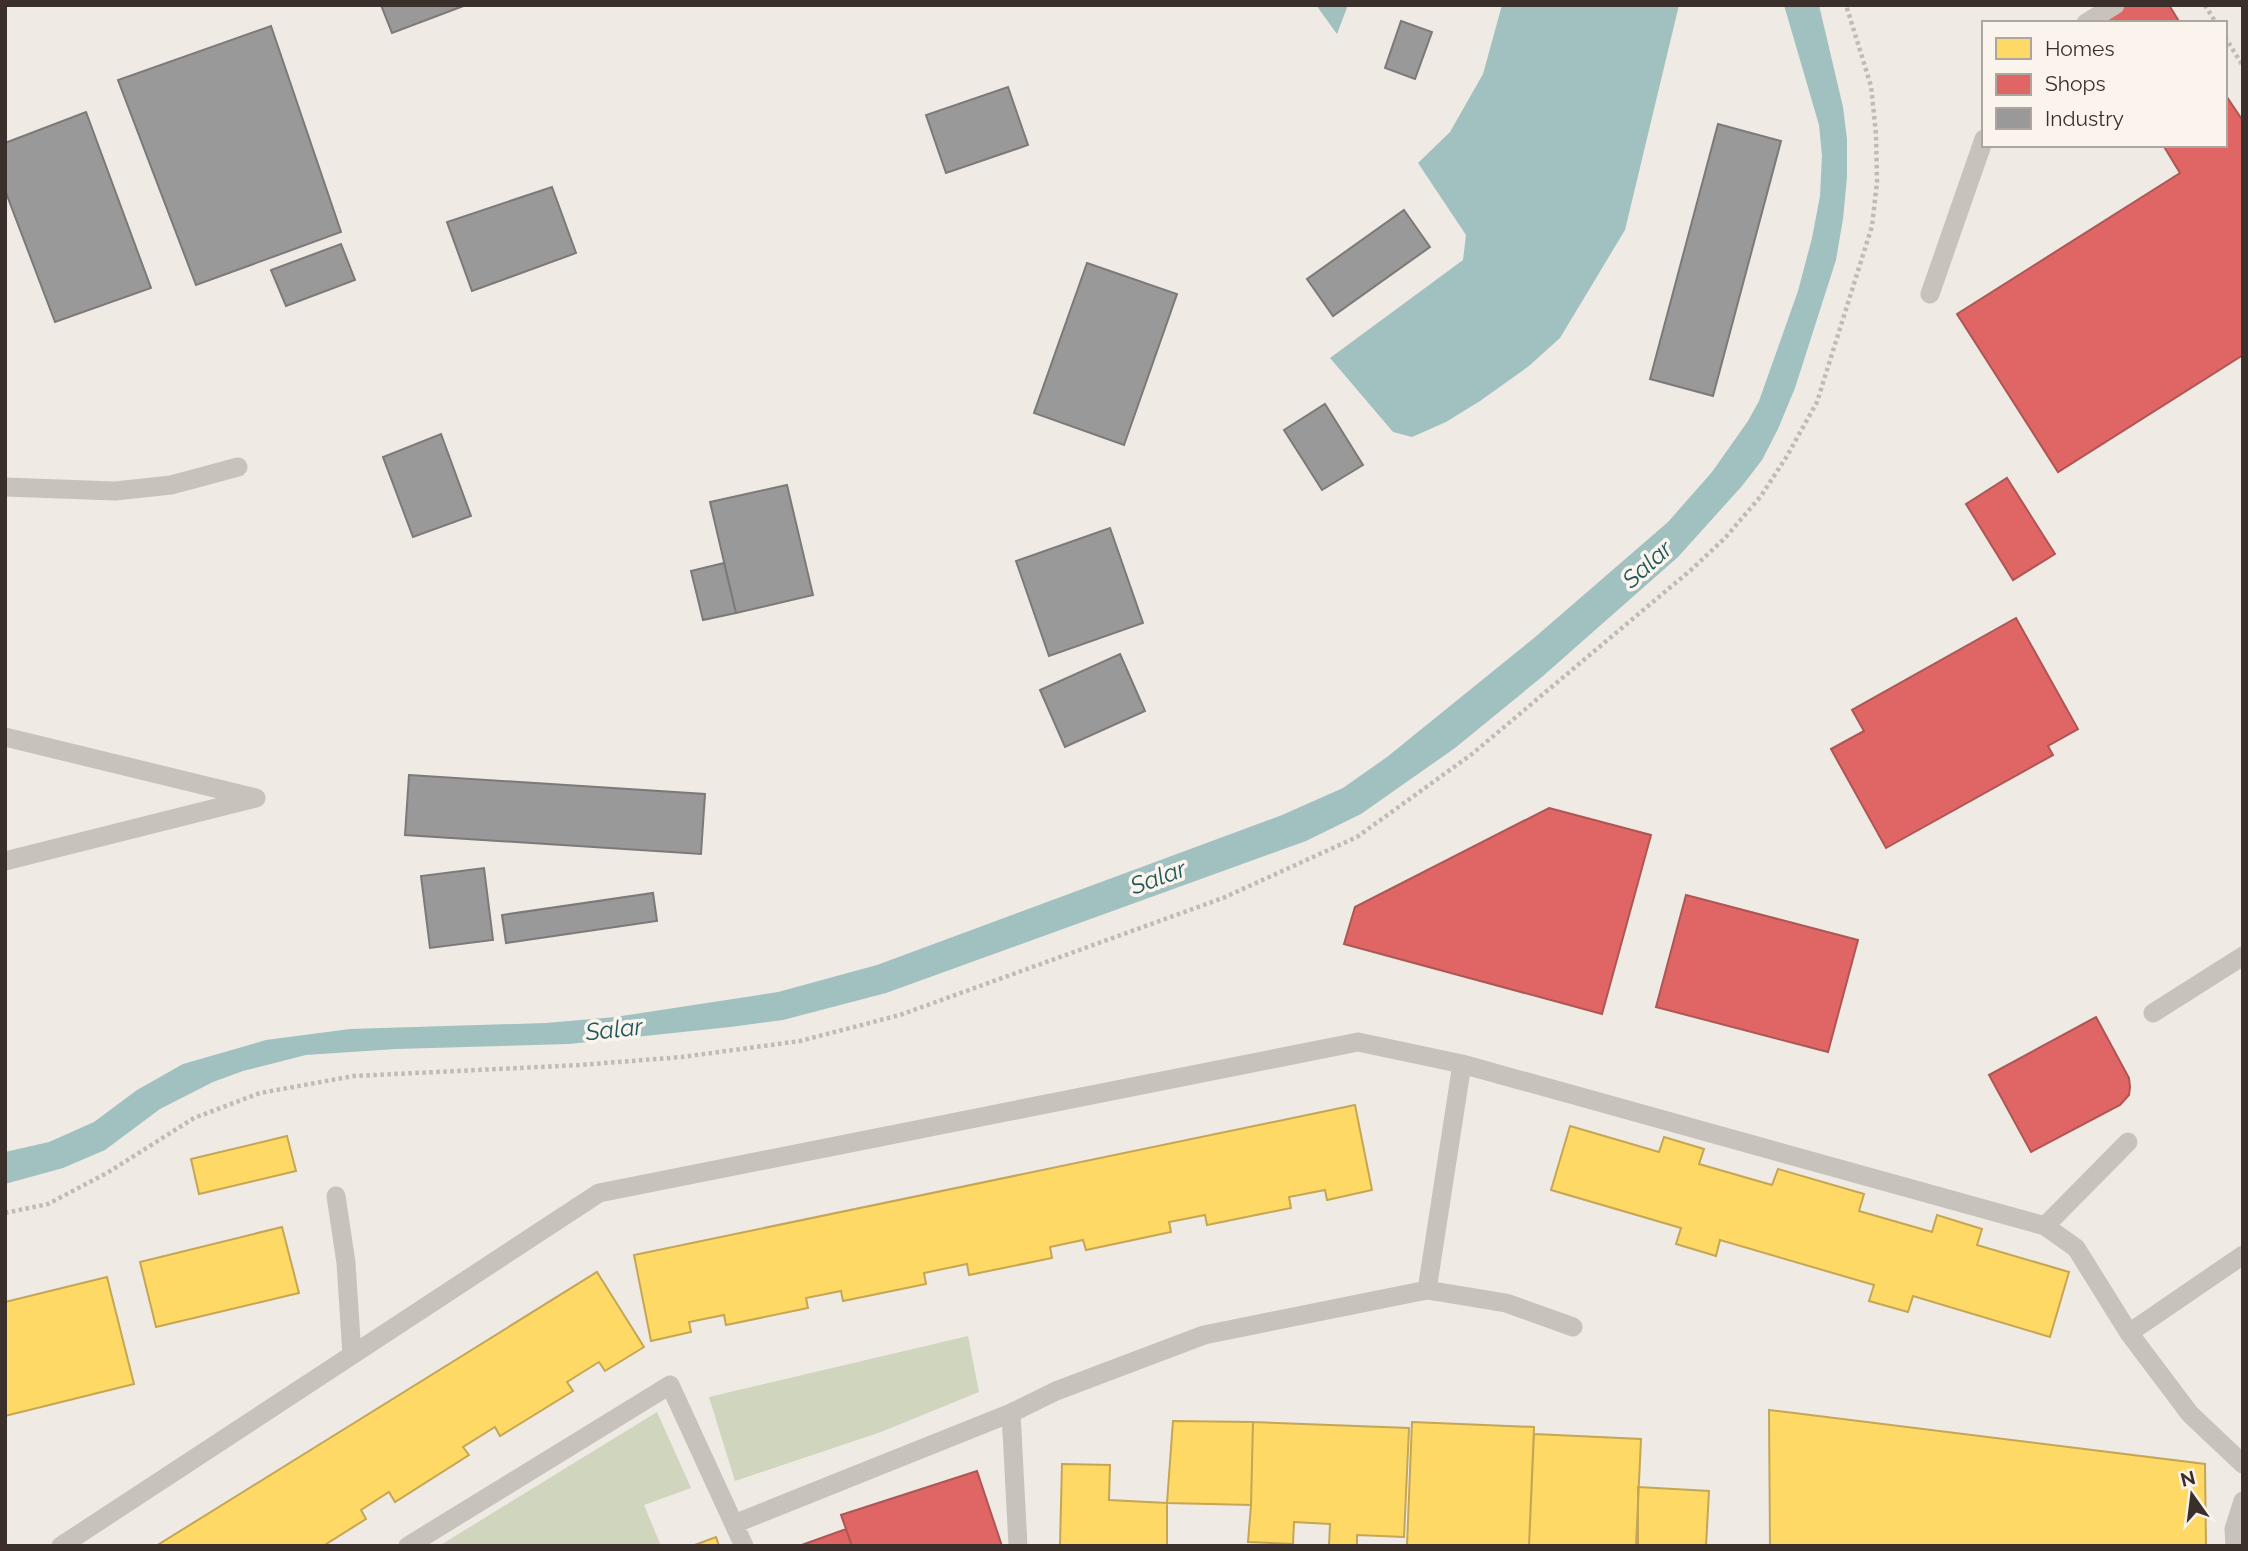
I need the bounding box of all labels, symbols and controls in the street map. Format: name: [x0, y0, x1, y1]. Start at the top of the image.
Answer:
legend: [1982, 21, 2227, 147]
text: Homes: [2045, 36, 2115, 61]
text: Shops: [2045, 71, 2106, 96]
text: Industry: [2045, 106, 2124, 131]
water label: Salar: [1615, 534, 1679, 595]
water label: Salar: [1125, 853, 1191, 901]
water label: Salar: [583, 1012, 645, 1047]
north arrow: [2157, 1460, 2227, 1530]
text: N: [2178, 1466, 2198, 1491]

